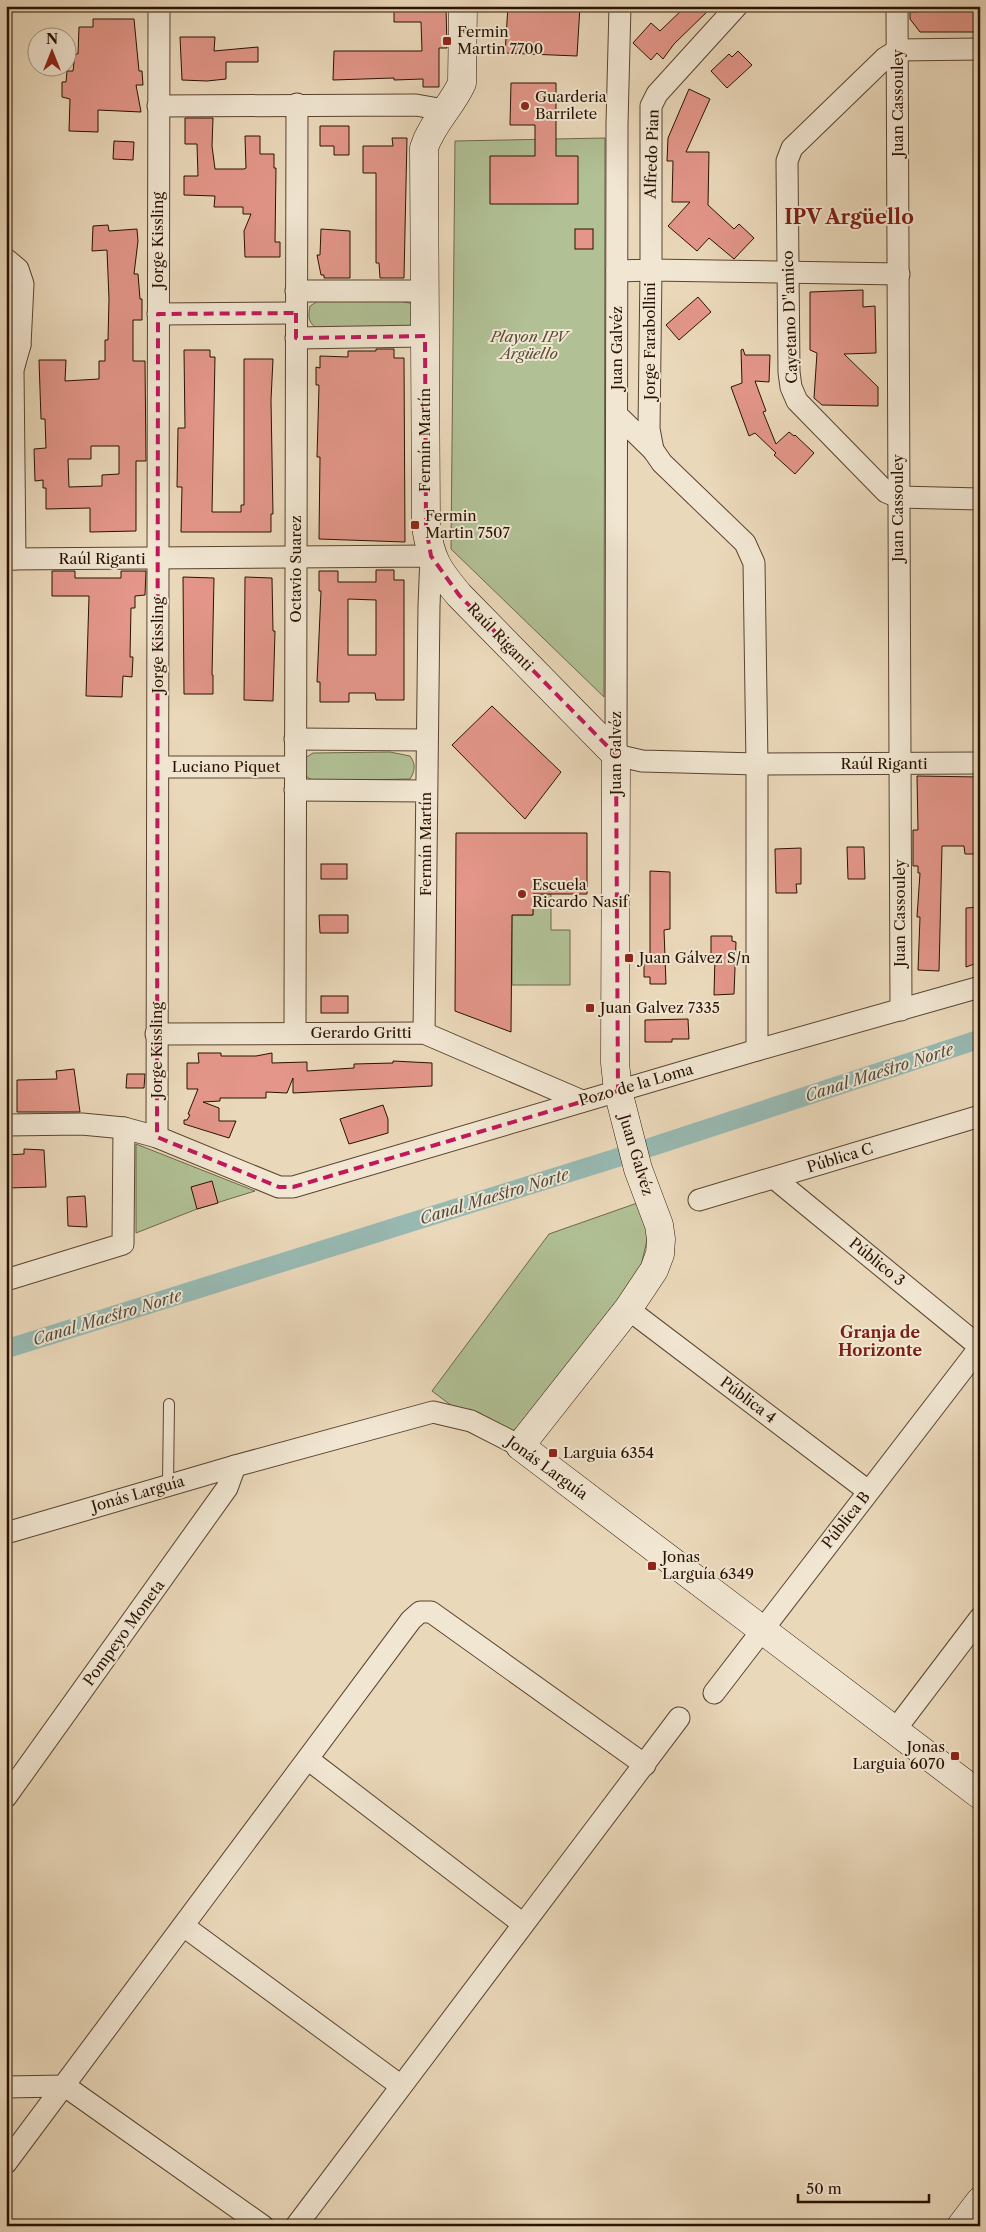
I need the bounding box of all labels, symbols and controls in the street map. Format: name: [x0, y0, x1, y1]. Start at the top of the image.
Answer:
place label: Fermin Martin 7700: [457, 22, 543, 58]
north arrow: [28, 28, 78, 78]
text: N: [46, 30, 58, 48]
marker: Fermin Martin 7700: [441, 35, 453, 47]
street label: Juan Cassouley: [888, 49, 907, 159]
place label: Guarderia Barrilete: [535, 87, 607, 123]
marker: Guarderia Barrilete: [519, 100, 531, 112]
street label: Alfredo Pian: [640, 108, 663, 200]
street label: Jorge Kissling: [148, 192, 167, 290]
district label: IPV Argüello: [784, 205, 914, 229]
street label: Cayetano D''amico: [778, 250, 801, 384]
street label: Jorge Farabollini: [640, 282, 659, 402]
street label: Juan Galvéz: [607, 306, 626, 392]
park label: Playon IPV Argüello: [490, 327, 571, 363]
street label: Fermín Martín: [415, 387, 434, 492]
street label: Juan Cassouley: [888, 454, 907, 564]
place label: Fermin Martin 7507: [425, 506, 511, 542]
street label: Octavio Suarez: [286, 515, 305, 623]
marker: Fermin Martin 7507: [409, 519, 421, 531]
street label: Raúl Riganti: [59, 549, 146, 568]
street label: Jorge Kissling: [148, 597, 167, 695]
street label: Raúl Riganti: [463, 599, 538, 675]
street label: Juan Galvéz: [606, 711, 625, 797]
street label: Raúl Riganti: [841, 754, 928, 773]
street label: Luciano Piquet: [172, 757, 281, 776]
street label: Fermín Martín: [416, 791, 435, 896]
street label: Juan Cassouley: [890, 859, 909, 969]
place label: Escuela Ricardo Nasif: [532, 875, 630, 911]
marker: Escuela Ricardo Nasif: [516, 888, 528, 900]
place label: Juan Gálvez S/n: [637, 948, 751, 967]
marker: Juan Gálvez S/n: [623, 952, 635, 964]
place label: Juan Galvez 7335: [598, 998, 720, 1017]
street label: Jorge Kissling: [147, 1002, 166, 1100]
marker: Juan Galvez 7335: [584, 1002, 596, 1014]
street label: Gerardo Gritti: [310, 1023, 412, 1042]
water label: Canal Maestro Norte: [802, 1038, 957, 1105]
street label: Pozo de la Loma: [576, 1059, 695, 1110]
street label: Juan Galvéz: [615, 1110, 658, 1198]
street label: Pública C: [804, 1138, 875, 1177]
water label: Canal Maestro Norte: [417, 1163, 572, 1228]
street label: Público 3: [846, 1233, 909, 1290]
water label: Canal Maestro Norte: [30, 1284, 185, 1349]
district label: Granja de Horizonte: [838, 1322, 922, 1360]
street label: Pública 4: [717, 1372, 780, 1427]
street label: Jonás Larguía: [501, 1431, 592, 1503]
place label: Larguia 6354: [563, 1443, 654, 1462]
marker: Larguia 6354: [547, 1447, 559, 1459]
street label: Jonás Larguía: [87, 1471, 187, 1516]
street label: Pública B: [817, 1487, 874, 1552]
place label: Jonas Larguía 6349: [660, 1547, 754, 1583]
marker: Jonas Larguía 6349: [646, 1560, 658, 1572]
street label: Pompeyo Moneta: [79, 1576, 168, 1689]
place label: Jonas Larguia 6070: [852, 1737, 945, 1773]
marker: Jonas Larguia 6070: [949, 1750, 961, 1762]
scale bar: [798, 2172, 930, 2204]
text: 50 m: [806, 2179, 842, 2198]

